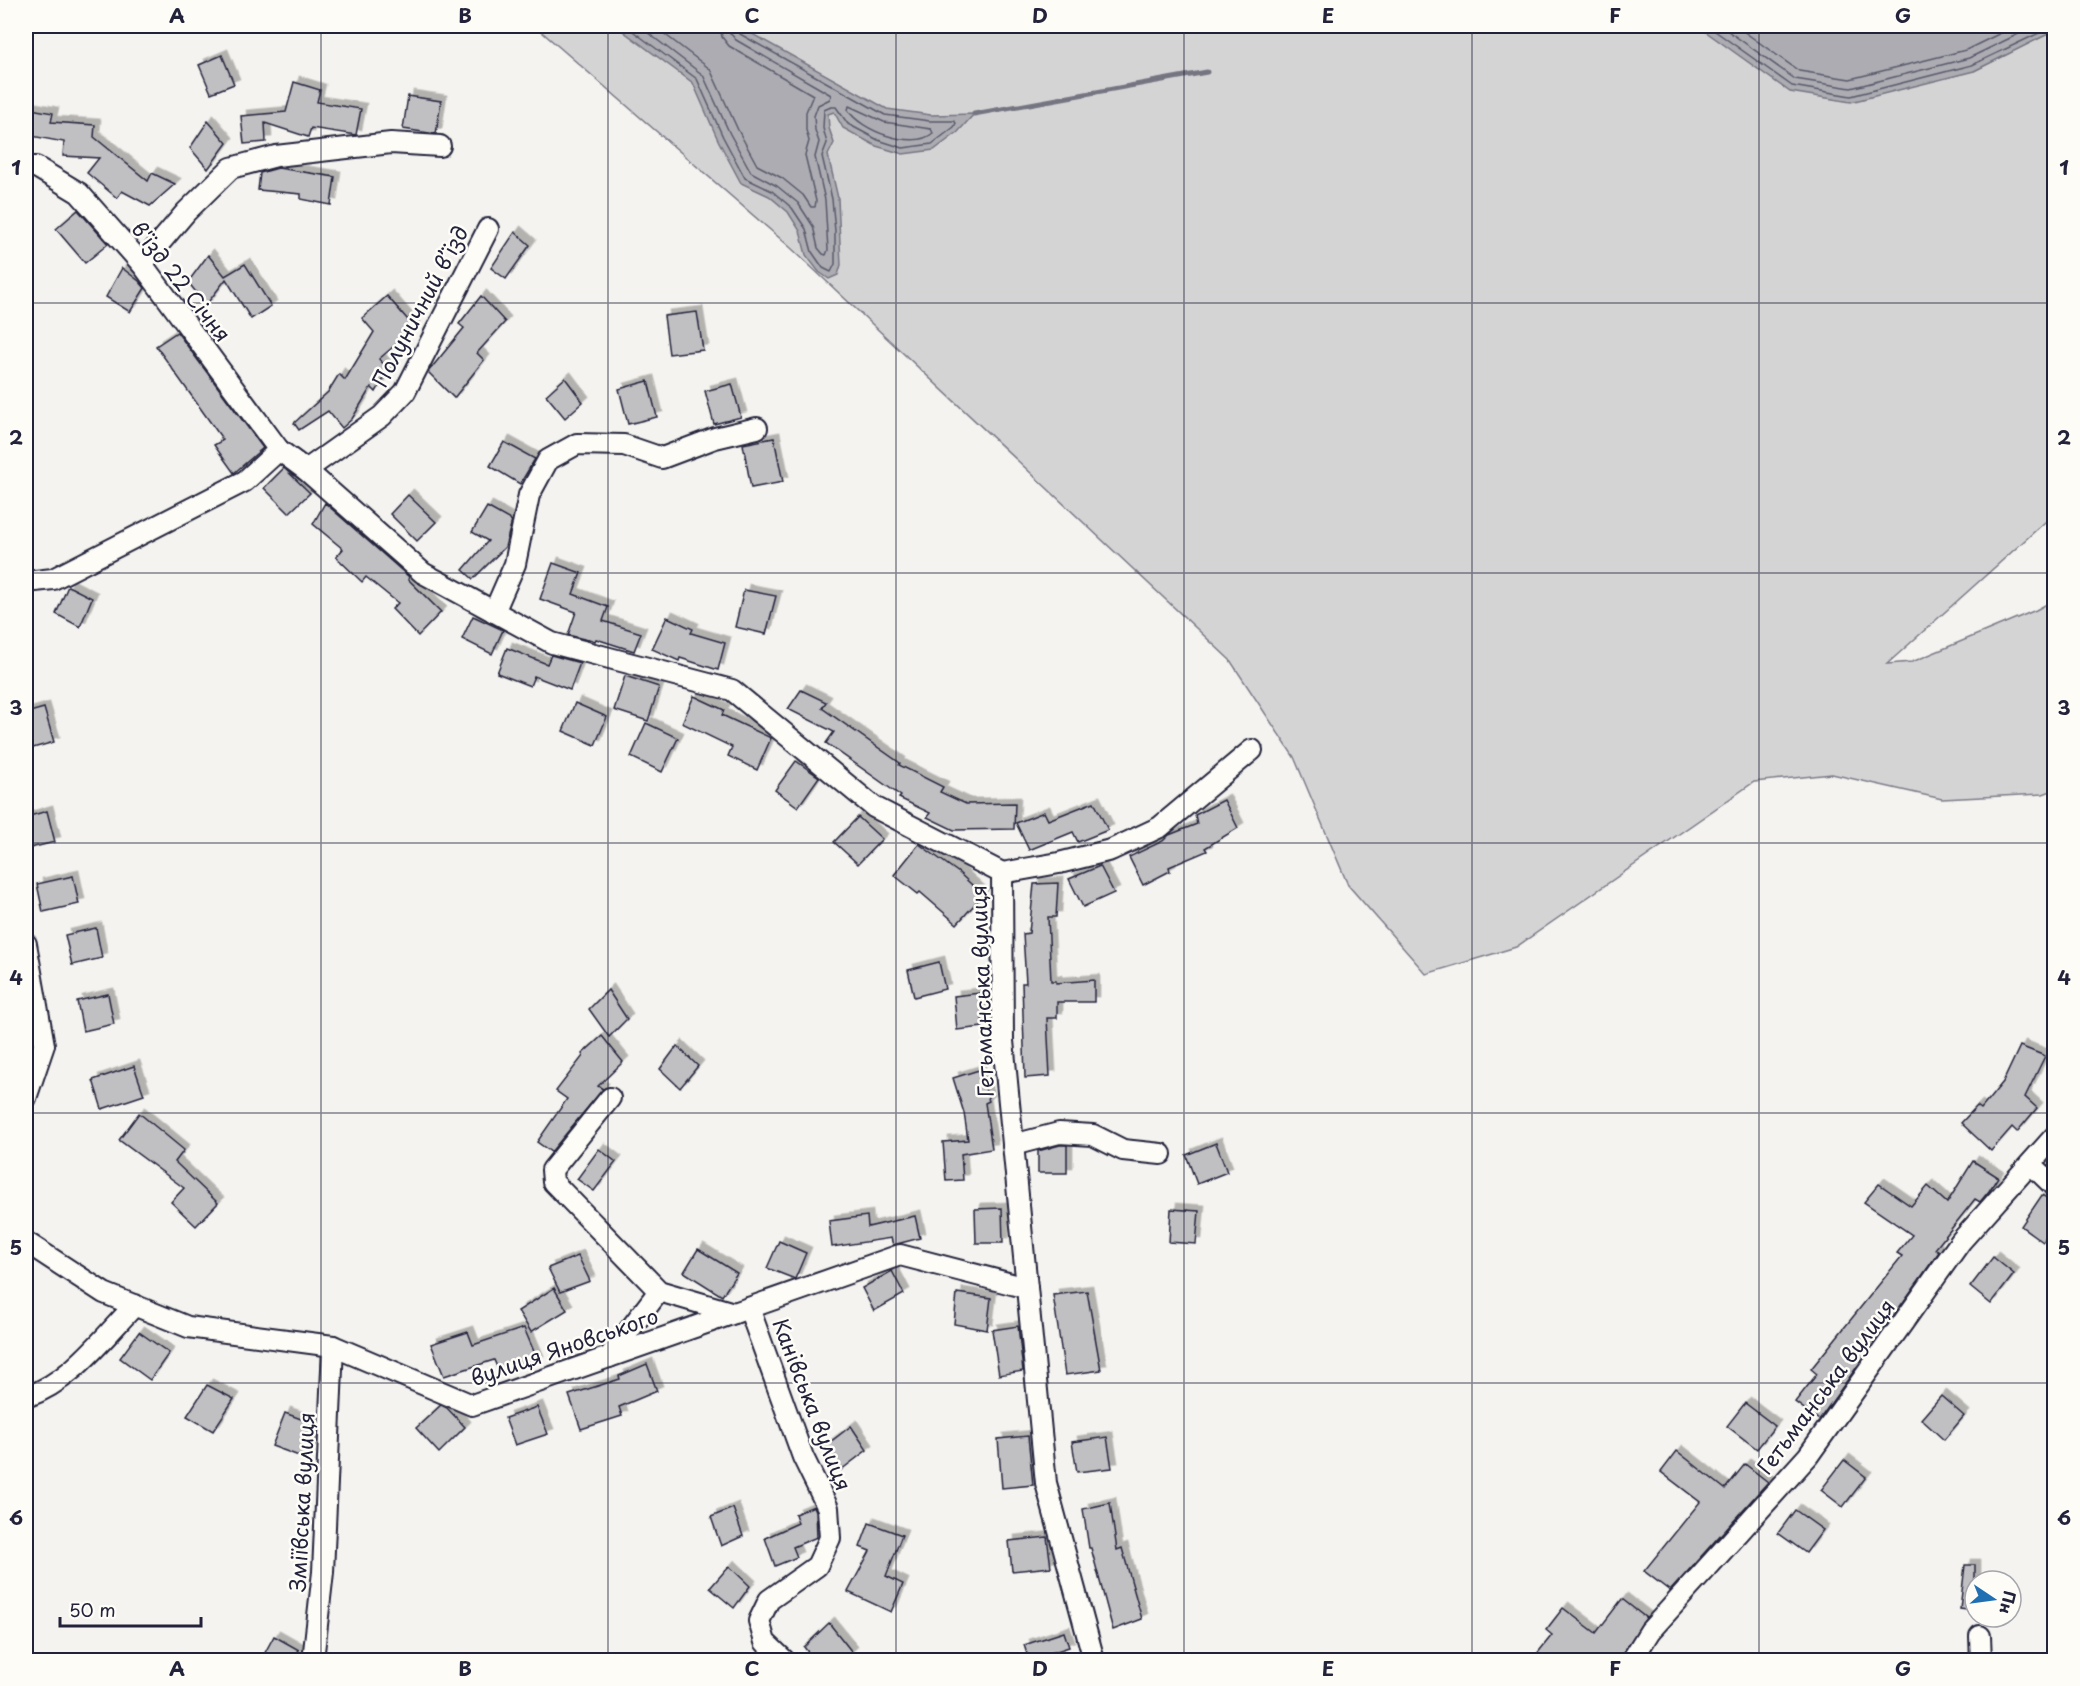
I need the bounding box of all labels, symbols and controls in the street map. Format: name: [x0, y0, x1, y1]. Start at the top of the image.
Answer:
text: A: [169, 0, 185, 30]
text: B: [458, 0, 472, 30]
text: C: [744, 0, 760, 30]
text: D: [1032, 0, 1048, 30]
text: E: [1322, 0, 1334, 30]
text: F: [1609, 0, 1621, 30]
text: G: [1895, 0, 1911, 30]
text: 1: [11, 152, 21, 182]
text: 1: [2059, 152, 2069, 182]
street label: в'їзд 22 Січня: [125, 214, 239, 348]
street label: Полуничний в’їзд: [363, 219, 475, 393]
text: 2: [9, 422, 23, 452]
text: 2: [2057, 422, 2071, 452]
text: 3: [9, 692, 23, 722]
text: 3: [2057, 692, 2071, 722]
street label: Гетьманська вулиця: [961, 884, 1001, 1098]
text: 4: [9, 962, 23, 992]
text: 4: [2057, 962, 2071, 992]
text: 5: [10, 1232, 22, 1262]
text: 5: [2058, 1232, 2070, 1262]
street label: Гетьманська вулиця: [1748, 1292, 1902, 1480]
street label: вулиця Яновського: [466, 1299, 662, 1393]
street label: Канівська вулиця: [765, 1313, 861, 1495]
street label: Зміївська вулиця: [280, 1411, 322, 1593]
text: 6: [9, 1502, 23, 1532]
text: 6: [2057, 1502, 2071, 1532]
north arrow: [1963, 1569, 2023, 1629]
text: Пн: [1994, 1589, 2023, 1617]
scale bar: [60, 1590, 201, 1628]
text: 50 m: [69, 1596, 116, 1623]
text: A: [169, 1653, 185, 1683]
text: B: [458, 1653, 472, 1683]
text: C: [744, 1653, 760, 1683]
text: D: [1032, 1653, 1048, 1683]
text: E: [1322, 1653, 1334, 1683]
text: F: [1609, 1653, 1621, 1683]
text: G: [1895, 1653, 1911, 1683]

